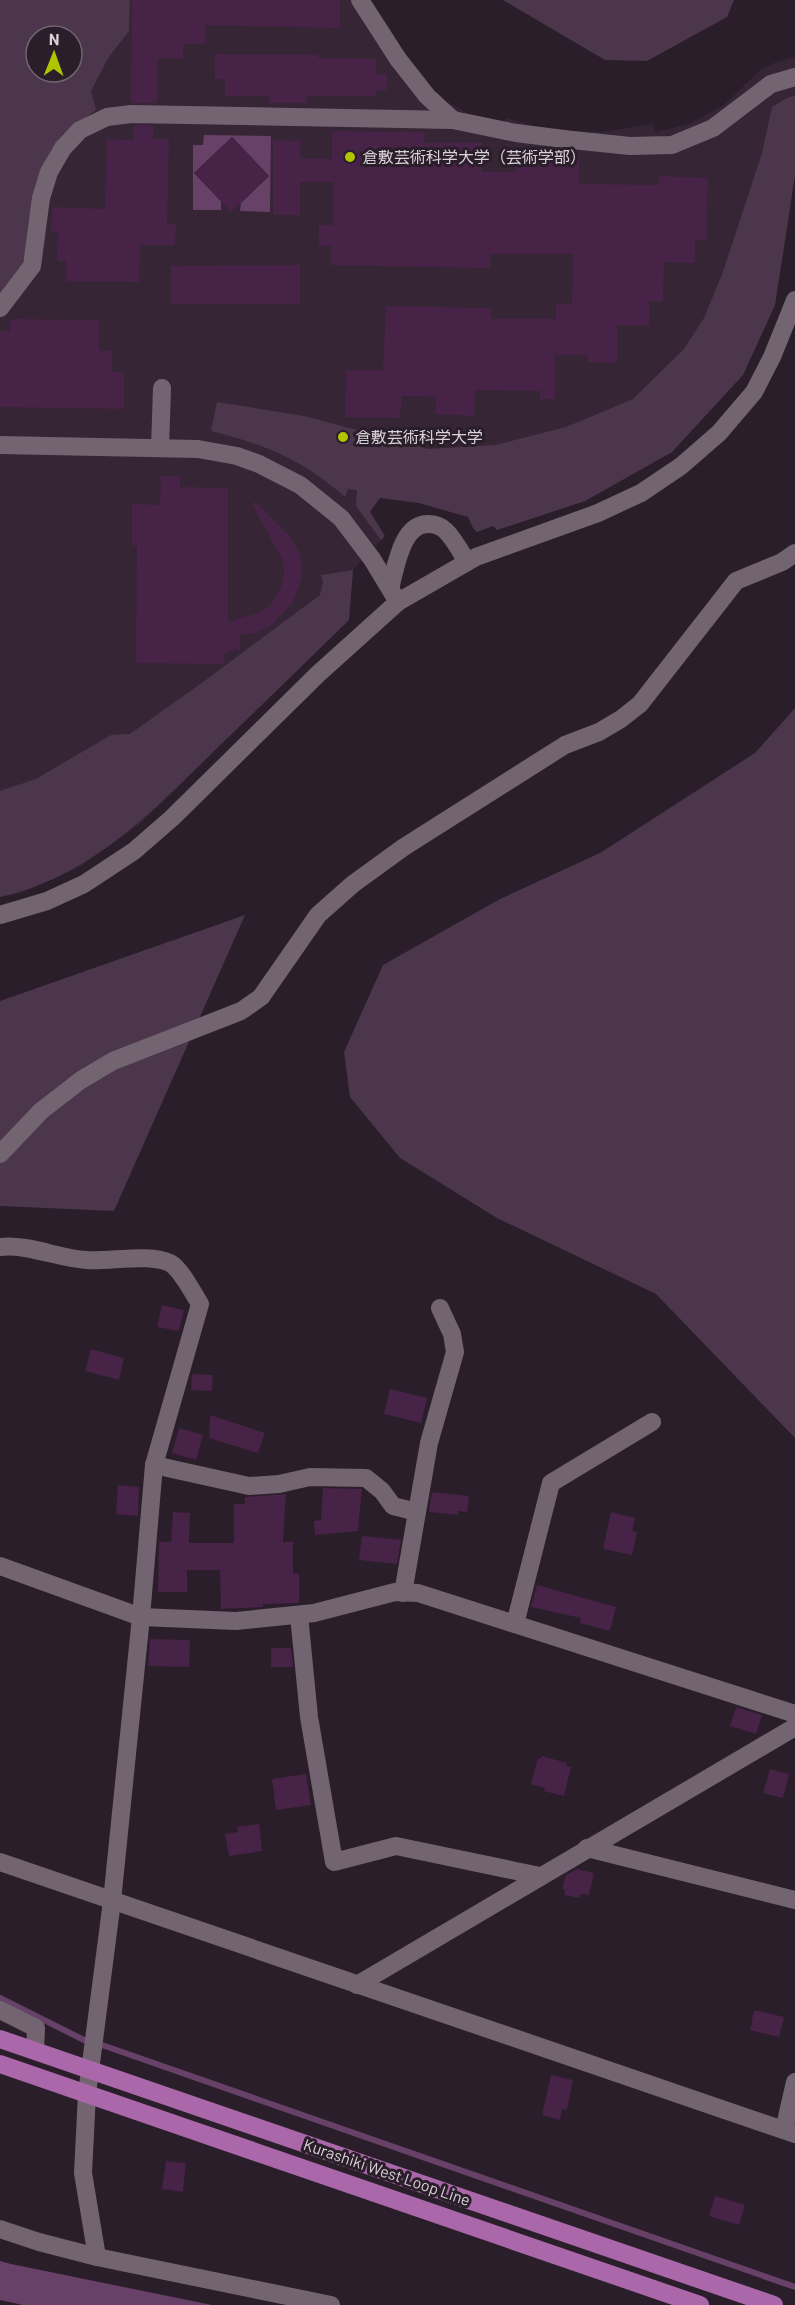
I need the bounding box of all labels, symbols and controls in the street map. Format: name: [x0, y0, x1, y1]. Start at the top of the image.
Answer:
north arrow: [24, 24, 84, 84]
text: N: [49, 29, 60, 48]
place label: 倉敷芸術科学大学（芸術学部）: [362, 147, 586, 166]
marker: 倉敷芸術科学大学（芸術学部）: [343, 150, 357, 164]
place label: 倉敷芸術科学大学: [355, 427, 483, 446]
marker: 倉敷芸術科学大学: [336, 430, 350, 444]
street label: Kurashiki West Loop Line: [301, 2134, 473, 2209]

